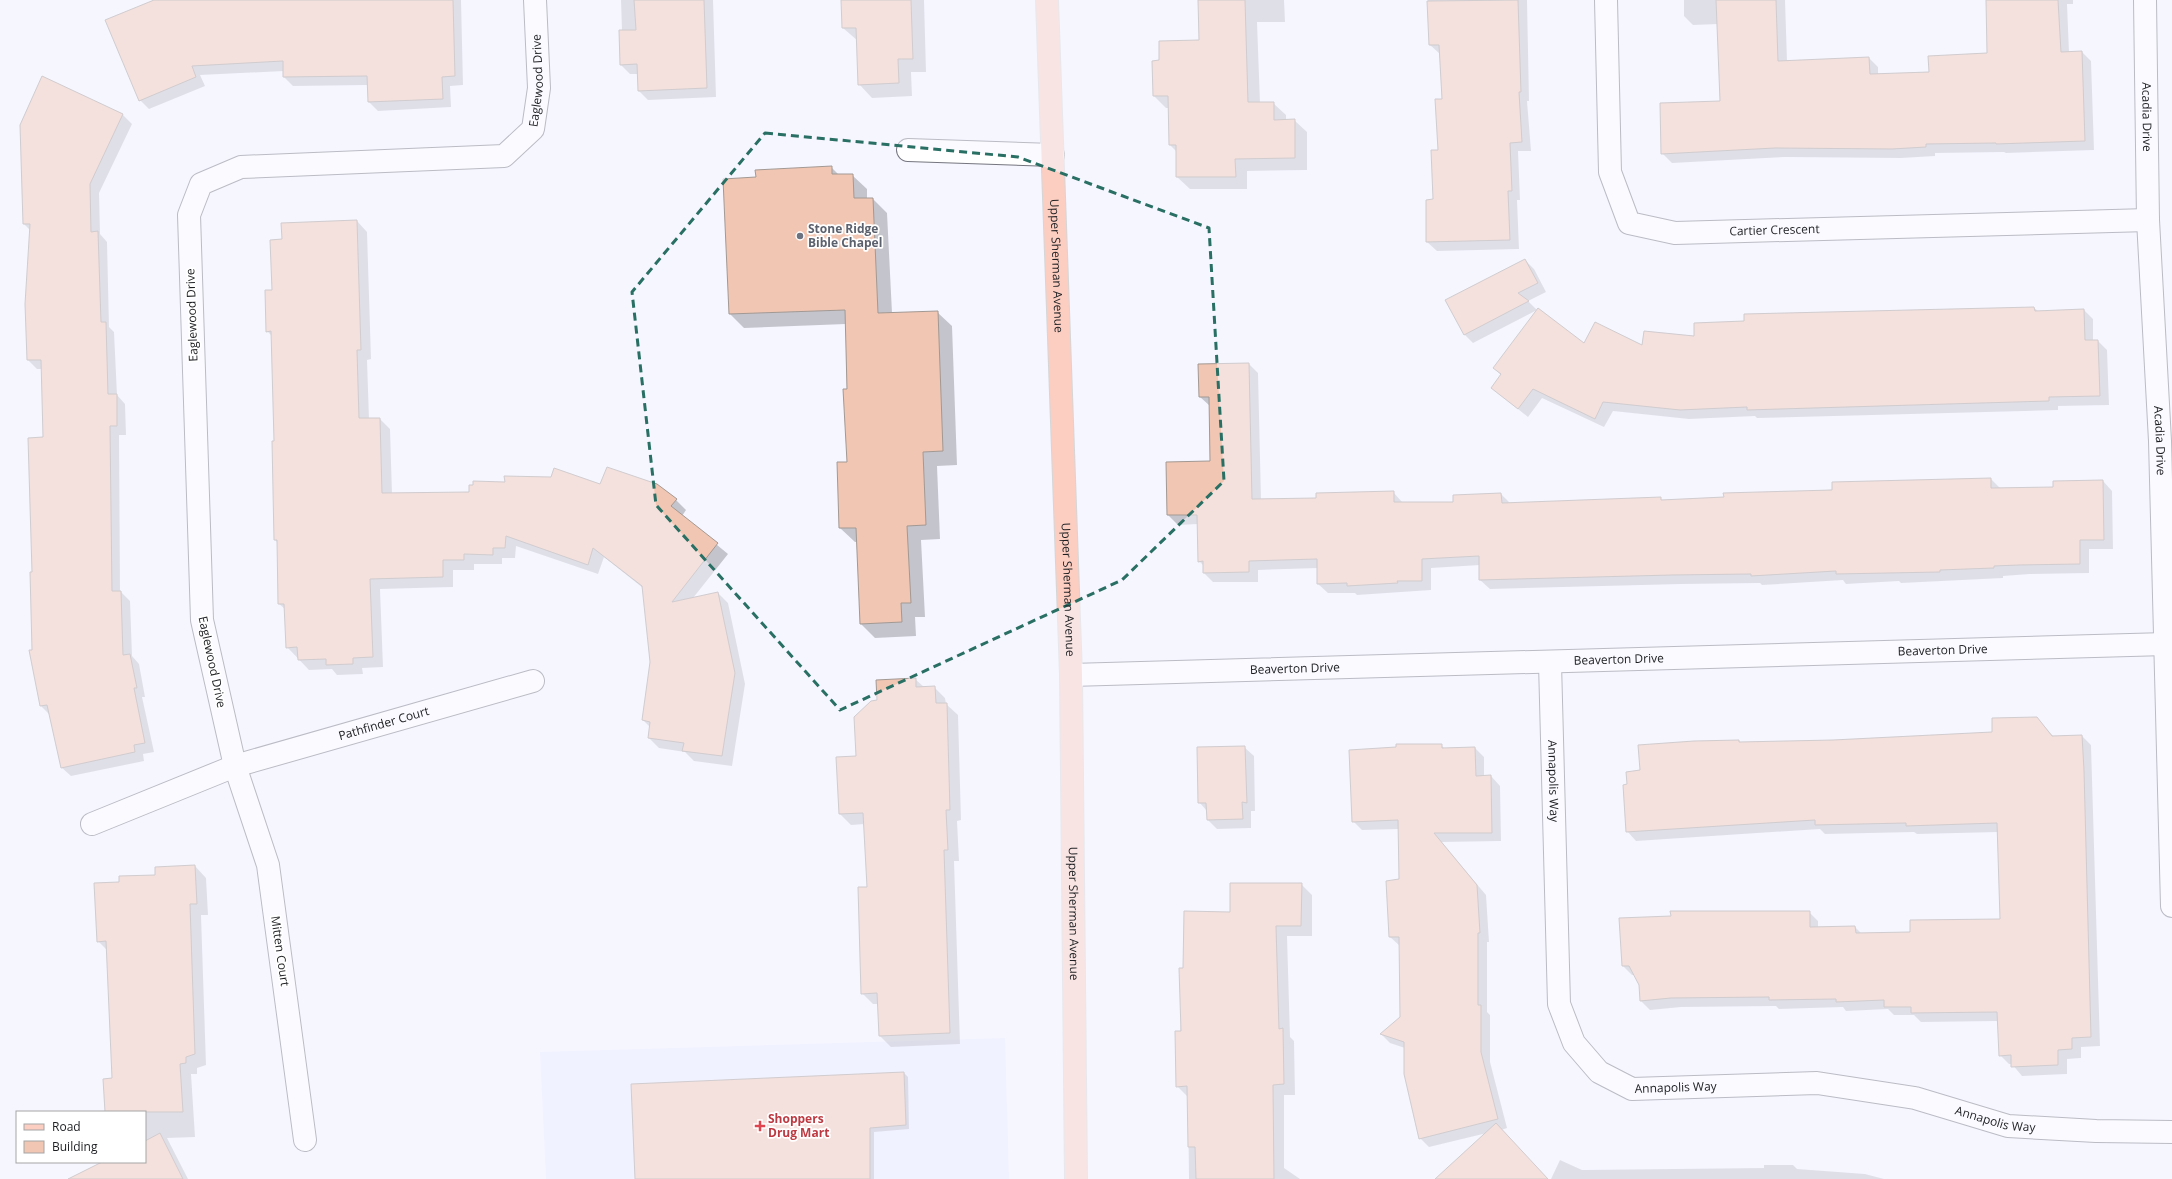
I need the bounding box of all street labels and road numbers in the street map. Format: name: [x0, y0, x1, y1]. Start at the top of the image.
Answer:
street label: Eaglewood Drive: [524, 34, 547, 128]
street label: Acadia Drive: [2138, 82, 2156, 152]
street label: Upper Sherman Avenue: [1046, 199, 1068, 333]
street label: Cartier Crescent: [1729, 220, 1820, 240]
street label: Eaglewood Drive: [181, 268, 202, 362]
street label: Acadia Drive: [2150, 405, 2170, 476]
street label: Upper Sherman Avenue: [1058, 522, 1079, 657]
street label: Eaglewood Drive: [194, 615, 231, 709]
street label: Beaverton Drive: [1897, 640, 1988, 660]
street label: Beaverton Drive: [1573, 649, 1664, 669]
street label: Beaverton Drive: [1250, 658, 1340, 678]
street label: Pathfinder Court: [336, 702, 431, 744]
street label: Annapolis Way: [1544, 740, 1563, 823]
street label: Upper Sherman Avenue: [1065, 847, 1083, 981]
street label: Mitten Court: [267, 915, 294, 987]
street label: Annapolis Way: [1634, 1077, 1718, 1097]
street label: Annapolis Way: [1953, 1102, 2037, 1136]

